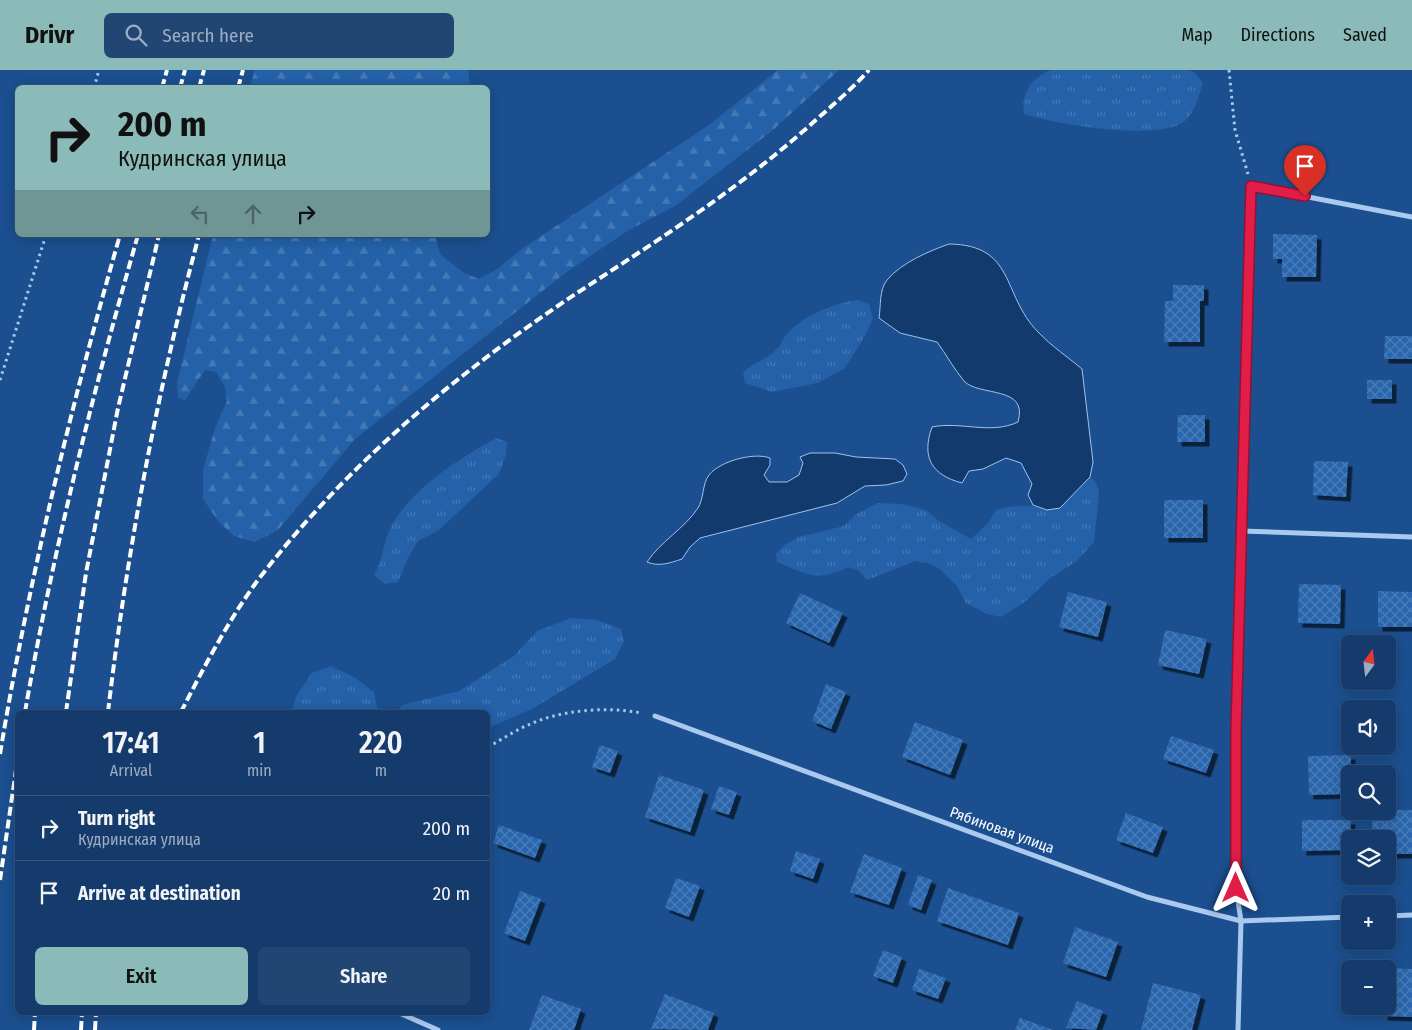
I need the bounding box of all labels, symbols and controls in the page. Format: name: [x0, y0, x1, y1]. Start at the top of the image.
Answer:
search box: [104, 13, 454, 58]
text: Drivr: [25, 21, 74, 49]
icon: search: [122, 21, 150, 49]
text: Search here: [162, 24, 254, 47]
text: Map: [1181, 24, 1213, 46]
text: Directions: [1241, 24, 1315, 46]
text: Saved: [1343, 24, 1387, 46]
text: 200 m: [118, 103, 206, 145]
icon: right: [35, 105, 100, 170]
text: Кудринская улица: [118, 145, 287, 172]
pin: [1284, 145, 1326, 196]
icon: arrive: [1291, 152, 1319, 180]
icon: left: [186, 200, 214, 228]
icon: ahead: [239, 200, 267, 228]
icon: right: [292, 200, 320, 228]
north arrow: [1341, 635, 1396, 690]
map controls: [1341, 635, 1396, 1015]
button: sound: [1341, 700, 1396, 755]
text: 17:41: [102, 725, 160, 761]
text: 1: [253, 725, 266, 761]
text: 220: [359, 725, 403, 761]
text: Arrival: [110, 761, 152, 780]
text: min: [247, 761, 272, 780]
text: m: [375, 761, 387, 780]
button: search: [1341, 765, 1396, 820]
street label: Рябиновая улица: [947, 803, 1057, 857]
text: Turn right: [78, 807, 155, 830]
icon: right: [35, 814, 63, 842]
text: 200 m: [423, 817, 470, 840]
text: Кудринская улица: [78, 830, 201, 849]
button: layers: [1341, 830, 1396, 885]
position arrow: [1209, 861, 1261, 913]
icon: arrive: [35, 879, 63, 907]
text: Arrive at destination: [78, 882, 241, 905]
text: 20 m: [433, 882, 470, 905]
button: +: [1341, 895, 1396, 950]
button: Exit: [35, 947, 248, 1005]
button: Share: [258, 947, 470, 1005]
button: −: [1341, 960, 1396, 1015]

